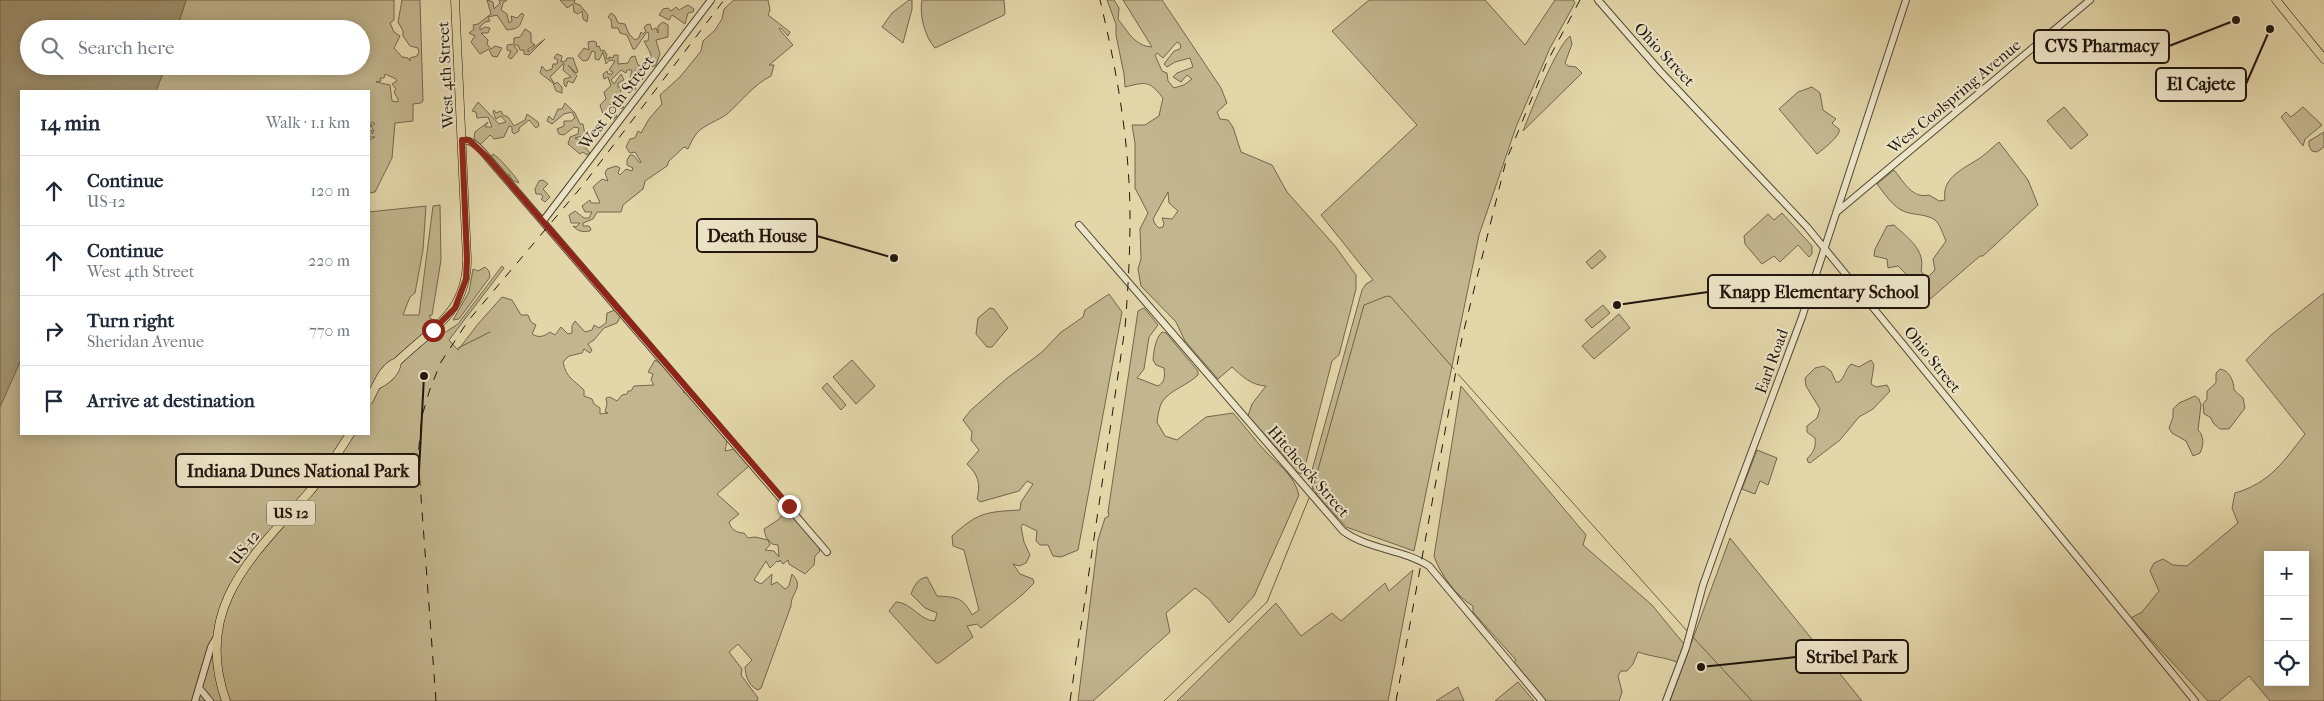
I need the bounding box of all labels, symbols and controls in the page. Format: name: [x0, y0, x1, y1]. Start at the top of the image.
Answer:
street label: Ohio Street: [1630, 19, 1699, 90]
search box: [20, 20, 370, 75]
street label: West 4th Street: [433, 21, 458, 130]
callout: CVS Pharmacy: [2034, 30, 2169, 63]
icon: search: [38, 34, 66, 62]
street label: West Coolspring Avenue: [1883, 35, 2025, 158]
text: CVS Pharmacy: [2045, 36, 2161, 57]
text: Search here: [78, 37, 174, 59]
street label: West 10th Street: [574, 51, 658, 154]
callout: El Cajete: [2156, 68, 2246, 101]
text: El Cajete: [2166, 74, 2236, 95]
text: 14 min: [40, 111, 100, 135]
text: Walk · 1.1 km: [266, 113, 350, 132]
text: Continue: [87, 170, 163, 192]
icon: ahead: [40, 177, 68, 205]
text: 120 m: [311, 181, 350, 200]
text: US-12: [87, 192, 126, 211]
callout: Death House: [697, 219, 817, 252]
text: Death House: [707, 226, 807, 247]
text: Continue: [87, 240, 163, 262]
icon: ahead: [40, 247, 68, 275]
text: 220 m: [308, 251, 350, 270]
text: West 4th Street: [87, 262, 194, 281]
callout: Knapp Elementary School: [1708, 275, 1929, 308]
text: Knapp Elementary School: [1719, 282, 1920, 303]
text: Turn right: [87, 310, 174, 332]
icon: right: [40, 317, 68, 345]
route start: [422, 319, 445, 342]
text: 770 m: [309, 321, 350, 340]
street label: Ohio Street: [1900, 322, 1965, 397]
street label: Earl Road: [1751, 326, 1792, 396]
text: Sheridan Avenue: [87, 332, 204, 351]
icon: arrive: [40, 387, 68, 415]
text: Arrive at destination: [87, 390, 255, 412]
street label: Hitchcock Street: [1264, 422, 1354, 521]
callout: Indiana Dunes National Park: [176, 454, 419, 487]
text: Indiana Dunes National Park: [187, 461, 410, 482]
route end: [778, 495, 801, 518]
road number: US 12: [267, 500, 315, 526]
street label: US-12: [225, 526, 264, 568]
map controls: [2264, 551, 2309, 686]
button: +: [2264, 551, 2309, 596]
button: −: [2264, 596, 2309, 641]
callout: Stribel Park: [1796, 640, 1908, 673]
button: locate: [2264, 641, 2309, 686]
text: Stribel Park: [1806, 647, 1898, 668]

